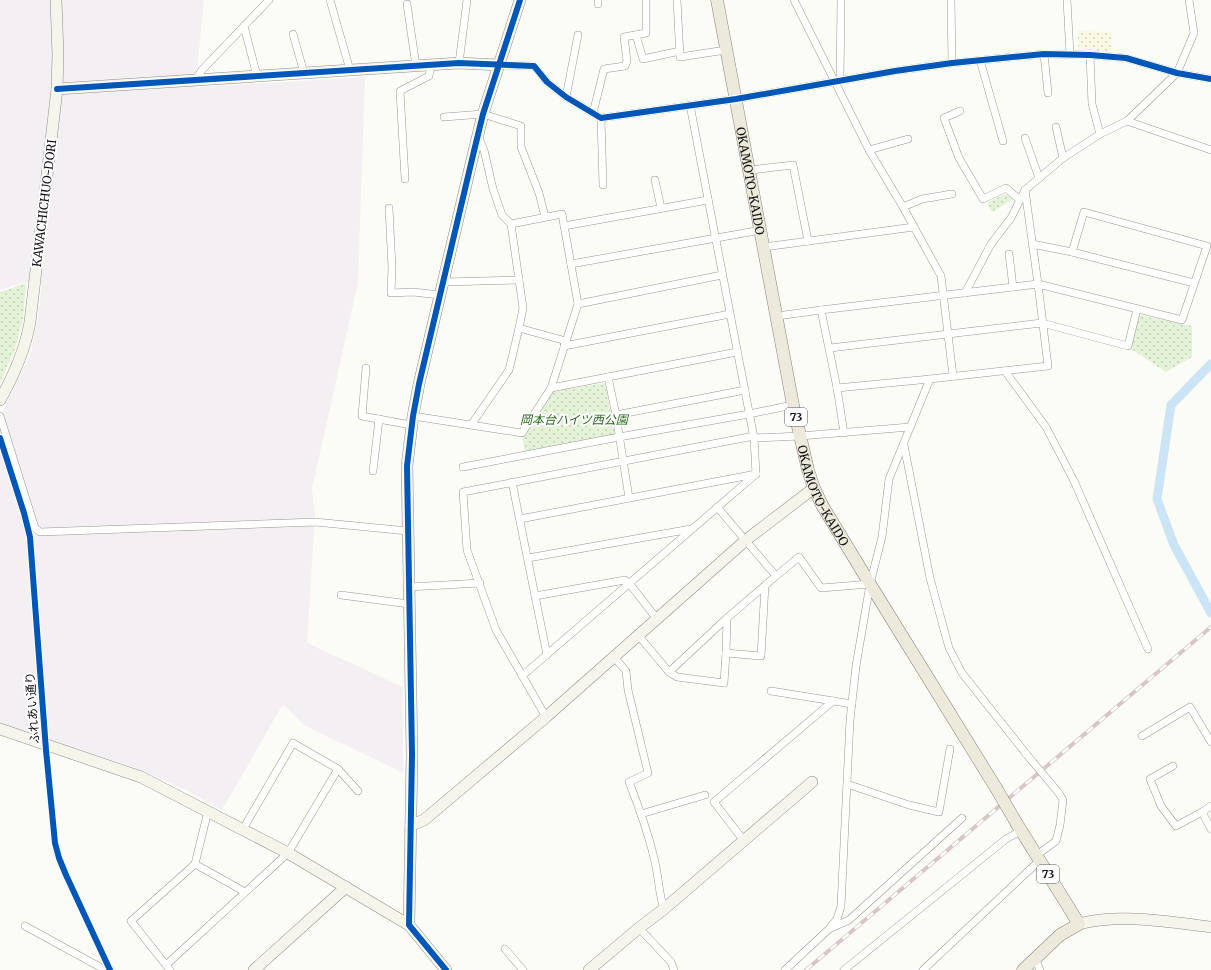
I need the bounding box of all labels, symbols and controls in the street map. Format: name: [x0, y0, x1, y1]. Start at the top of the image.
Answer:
street label: OKAMOTO-KAIDO: [733, 126, 768, 236]
street label: KAWACHICHUO-DORI: [29, 138, 59, 268]
road number: 73: [785, 408, 807, 426]
park label: 岡本台ハイツ西公園: [520, 412, 630, 427]
street label: OKAMOTO-KAIDO: [795, 443, 853, 549]
street label: ふれあい通り: [22, 672, 42, 744]
road number: 73: [1037, 865, 1059, 883]

